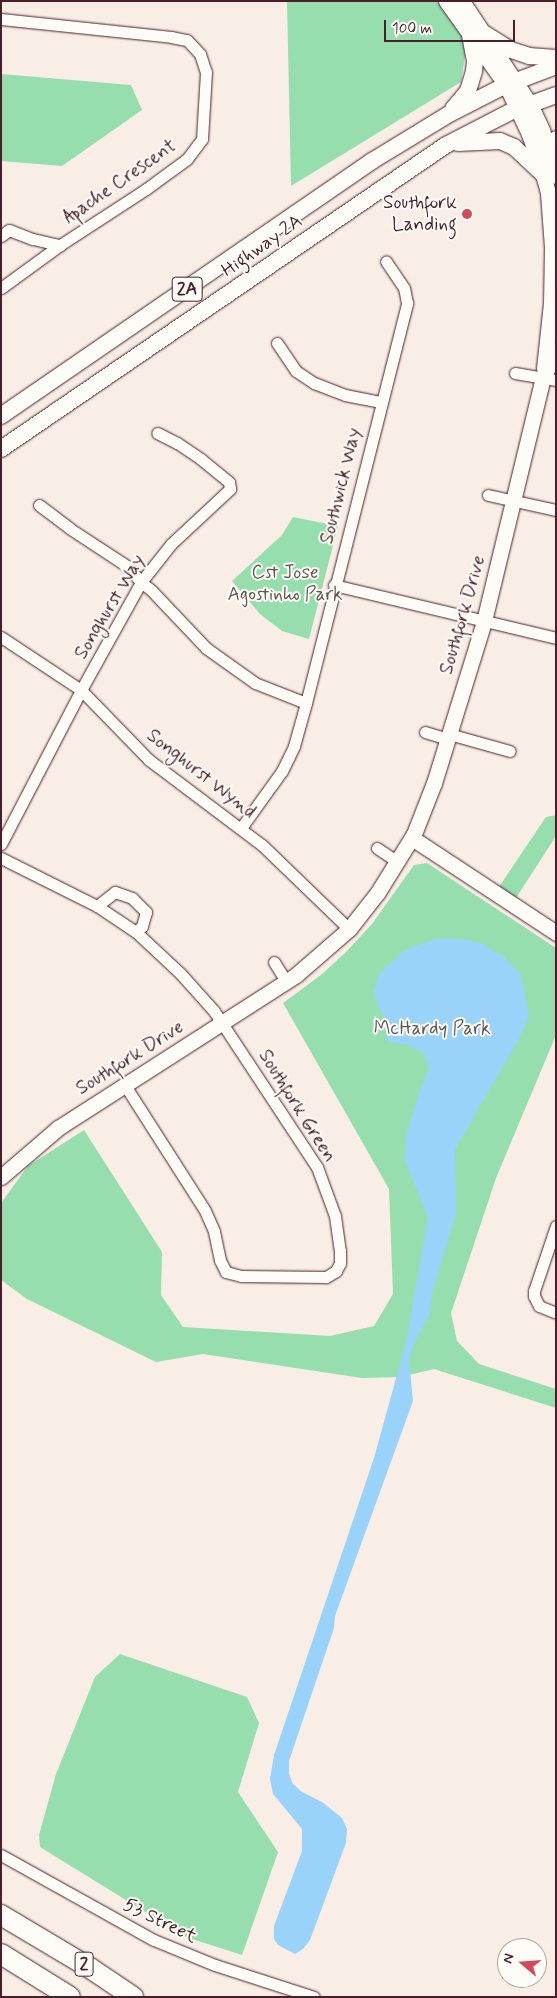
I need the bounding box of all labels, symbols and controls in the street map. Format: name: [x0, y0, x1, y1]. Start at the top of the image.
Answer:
scale bar: [387, 10, 518, 42]
text: 100 m: [392, 19, 432, 39]
street label: Apache Crescent: [60, 135, 180, 229]
place label: Southfork Landing: [383, 192, 457, 236]
marker: Southfork Landing: [461, 208, 473, 220]
street label: Highway 2A: [217, 210, 307, 282]
road number: 2A: [171, 274, 203, 304]
street label: Southwick Way: [316, 426, 366, 546]
street label: Songhurst Way: [70, 551, 150, 663]
street label: Southfork Drive: [435, 554, 491, 676]
park label: Cst Jose Agostinho Park: [227, 562, 343, 606]
street label: Songhurst Wynd: [142, 724, 260, 824]
street label: Southfork Drive: [73, 1016, 187, 1100]
park label: McHardy Park: [374, 1018, 490, 1040]
street label: Southfork Green: [253, 1044, 341, 1168]
street label: 53 Street: [120, 1893, 200, 1949]
north arrow: [497, 1938, 547, 1988]
road number: 2: [74, 1948, 94, 1980]
text: N: [499, 1951, 519, 1966]

